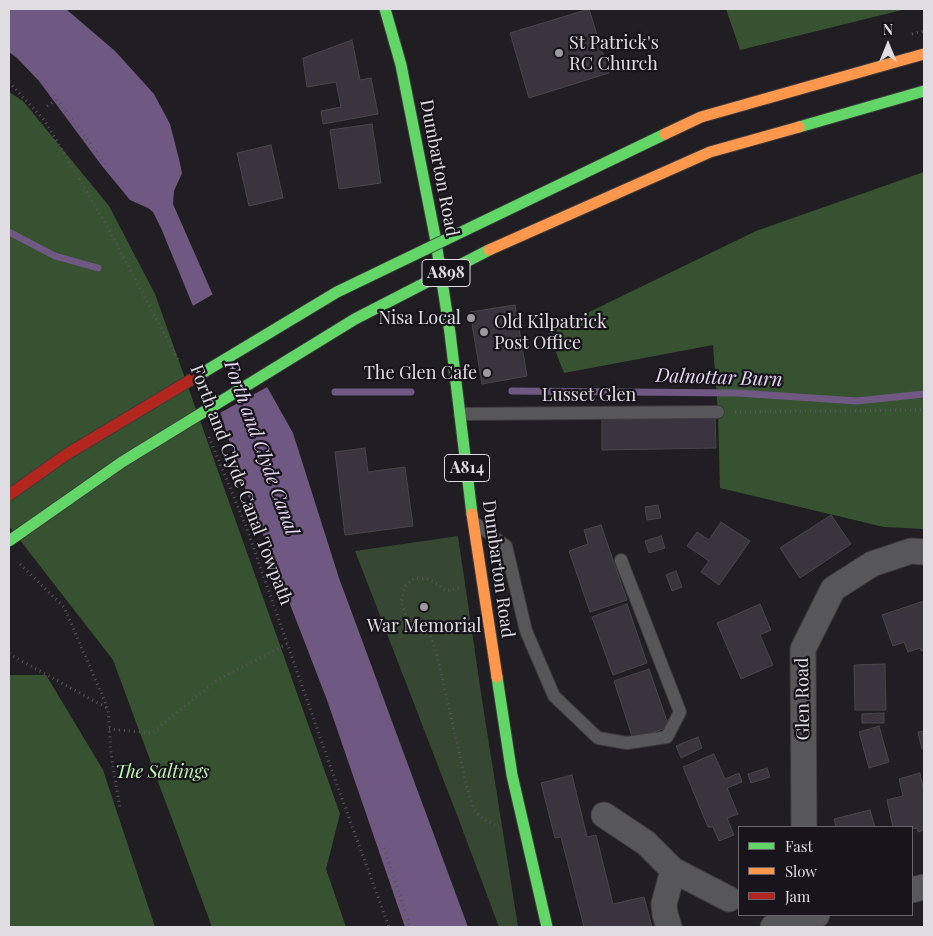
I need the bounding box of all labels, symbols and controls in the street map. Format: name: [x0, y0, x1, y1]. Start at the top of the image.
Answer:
north arrow: [863, 20, 913, 70]
text: N: [883, 20, 893, 39]
place label: St Patrick's RC Church: [569, 32, 659, 74]
marker: St Patrick's RC Church: [553, 47, 565, 59]
street label: Dumbarton Road: [415, 98, 463, 238]
road number: A898: [422, 260, 470, 286]
place label: Nisa Local: [378, 307, 461, 329]
place label: Old Kilpatrick Post Office: [494, 311, 607, 354]
marker: Nisa Local: [465, 312, 477, 324]
marker: Old Kilpatrick Post Office: [478, 326, 490, 338]
water label: Forth and Clyde Canal: [219, 358, 303, 538]
street label: Forth and Clyde Canal Towpath: [185, 362, 297, 608]
place label: The Glen Cafe: [364, 362, 477, 384]
water label: Dalnottar Burn: [655, 364, 783, 392]
marker: The Glen Cafe: [481, 367, 493, 379]
street label: Lusset Glen: [542, 384, 636, 406]
road number: A814: [444, 454, 490, 482]
street label: Dumbarton Road: [478, 499, 518, 639]
marker: War Memorial: [418, 601, 430, 613]
place label: War Memorial: [367, 615, 481, 637]
street label: Glen Road: [791, 657, 815, 741]
park label: The Saltings: [115, 761, 209, 783]
legend: [738, 826, 913, 916]
text: Fast: [785, 836, 813, 856]
text: Slow: [785, 861, 817, 881]
text: Jam: [785, 886, 810, 906]

